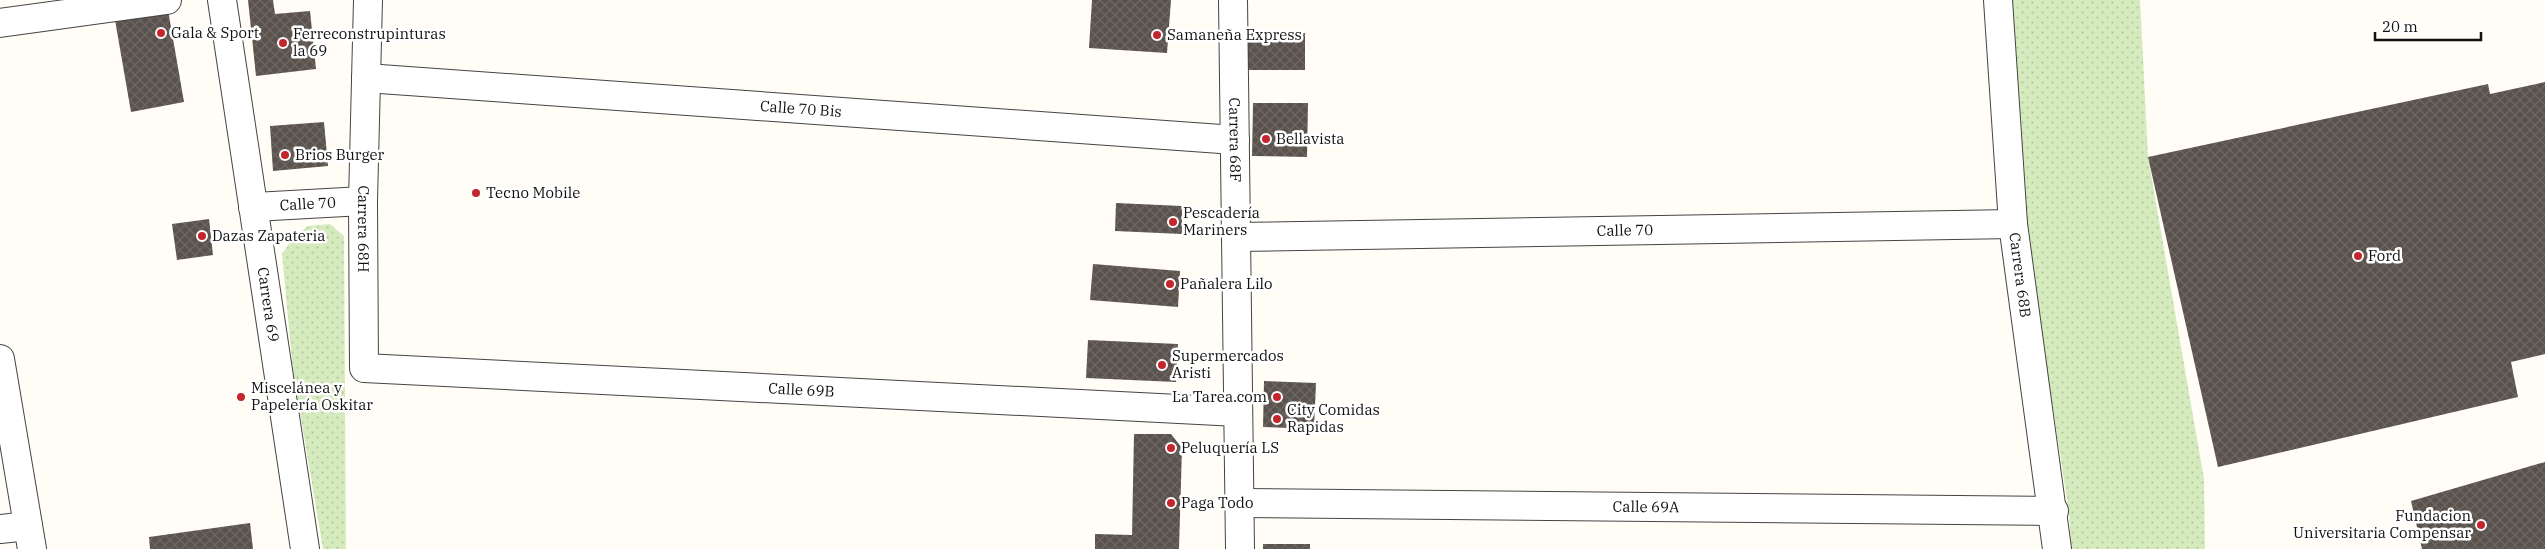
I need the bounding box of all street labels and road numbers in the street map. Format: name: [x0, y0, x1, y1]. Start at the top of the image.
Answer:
street label: Calle 70 Bis: [759, 96, 843, 121]
street label: Carrera 68F: [1225, 97, 1245, 183]
street label: Carrera 68H: [354, 185, 373, 273]
street label: Calle 70: [279, 192, 337, 215]
street label: Calle 70: [1597, 220, 1653, 240]
street label: Carrera 68B: [2005, 231, 2036, 319]
street label: Carrera 69: [253, 266, 284, 343]
street label: Calle 69B: [768, 378, 835, 401]
street label: Calle 69A: [1613, 497, 1680, 516]

